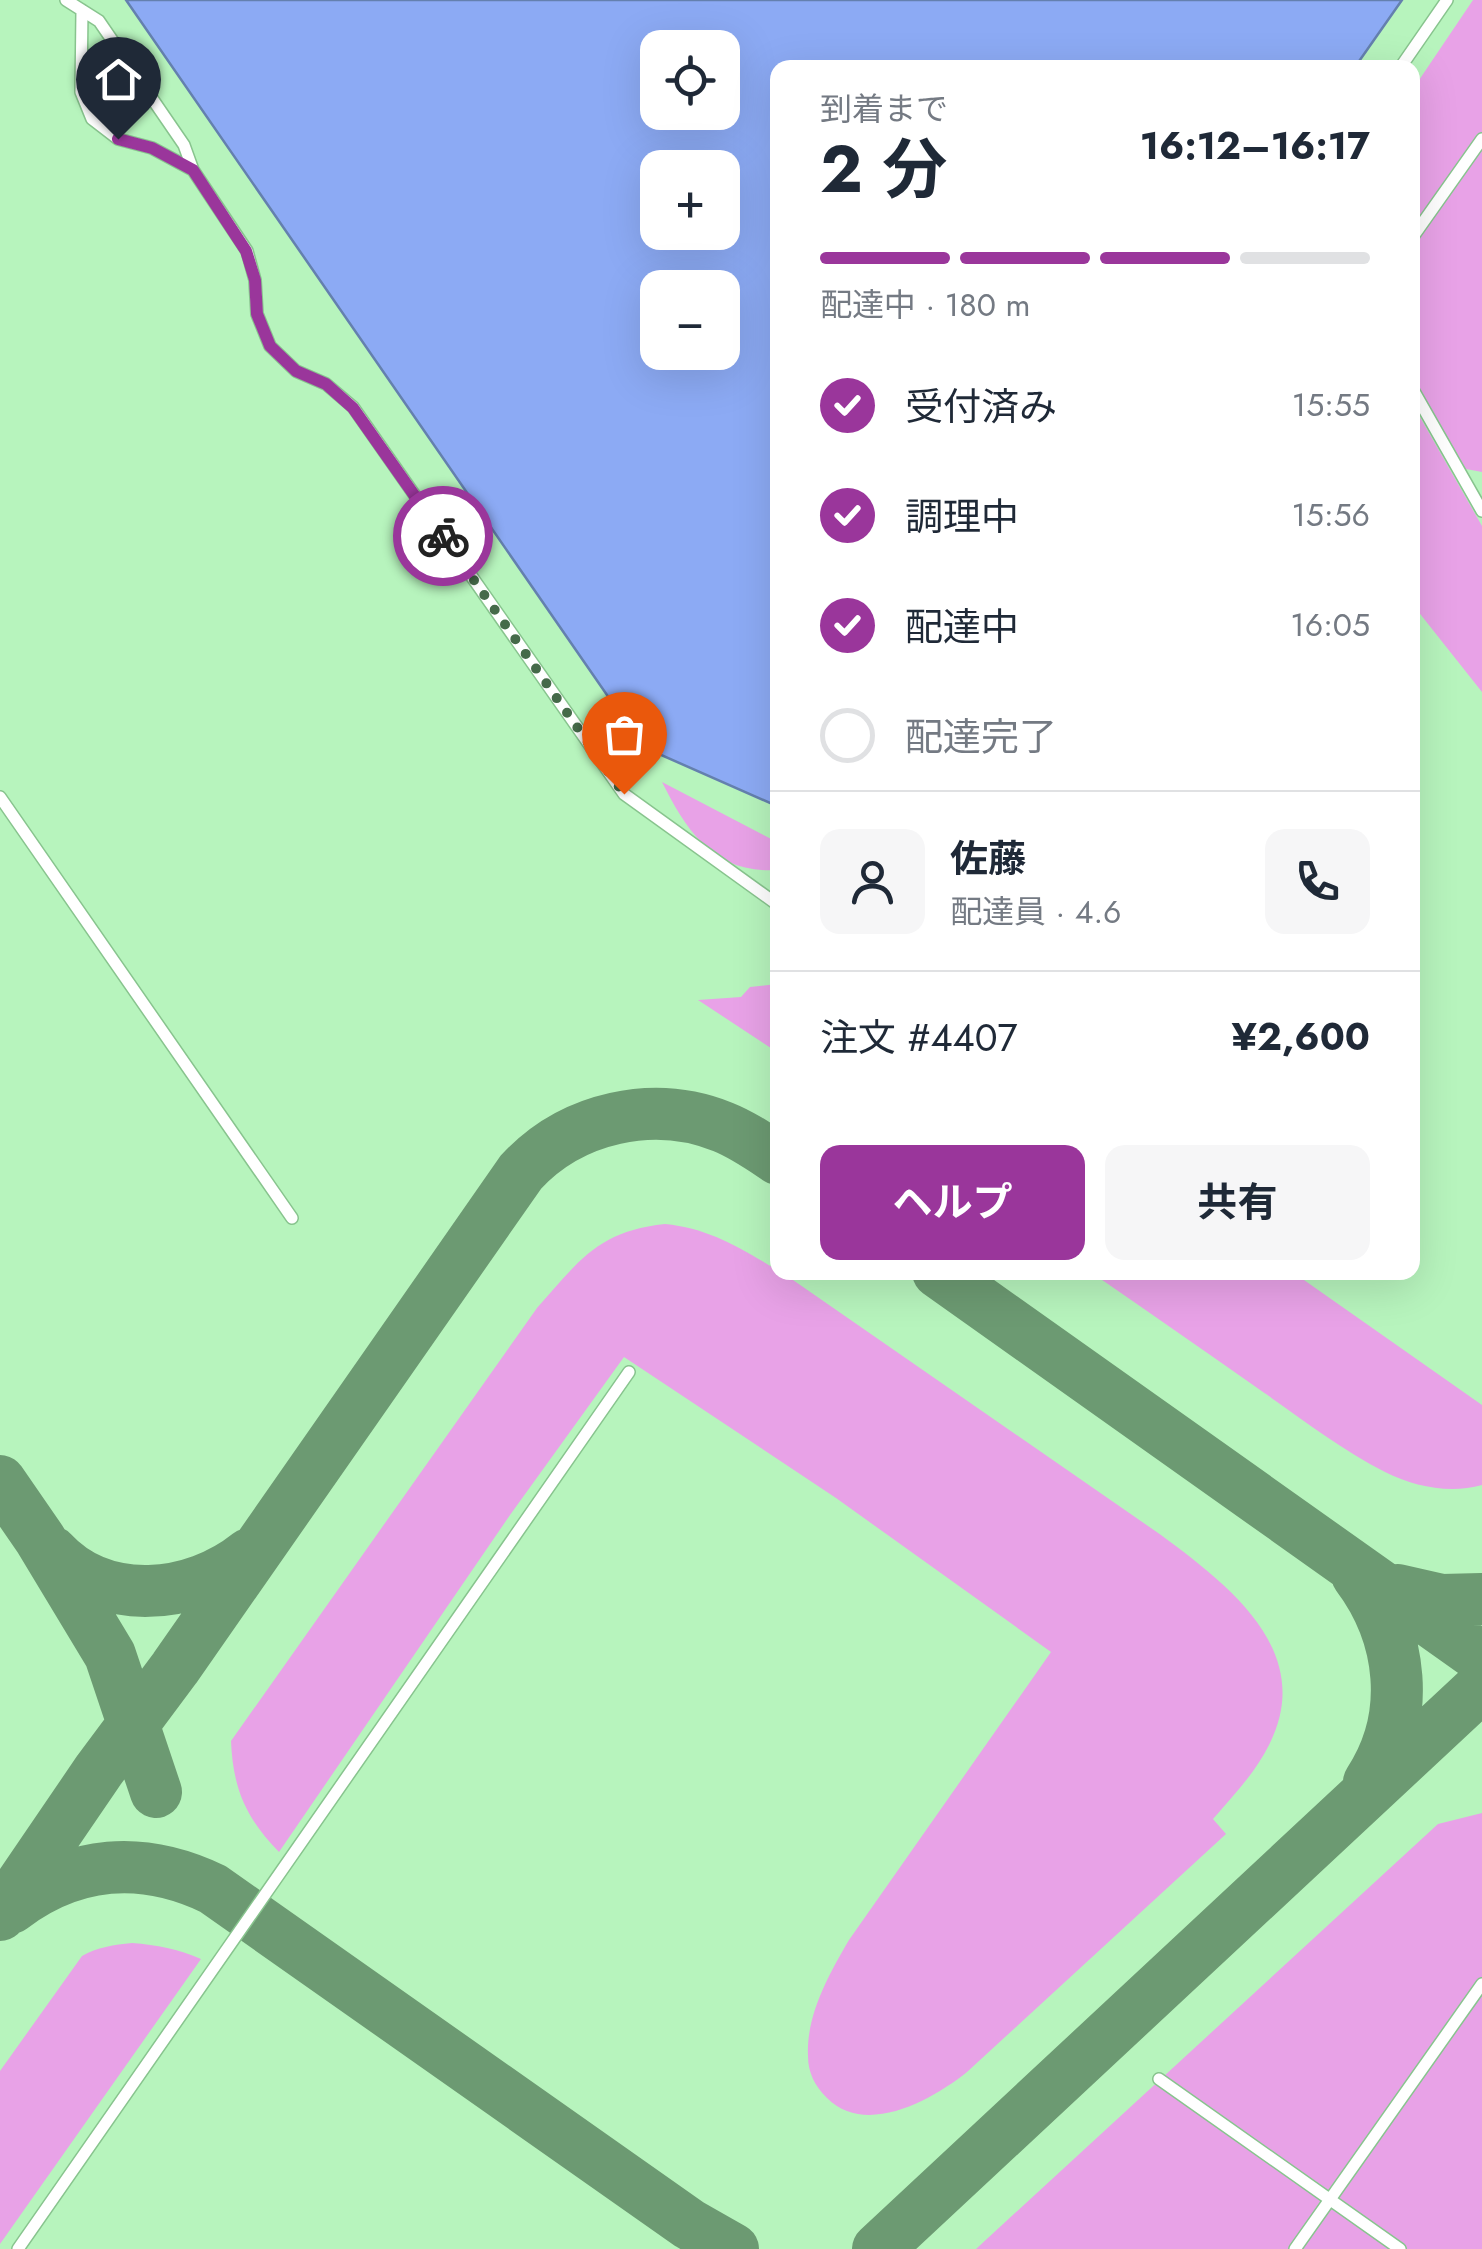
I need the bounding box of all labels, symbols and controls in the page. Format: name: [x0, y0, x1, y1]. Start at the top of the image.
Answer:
map controls: [640, 30, 740, 370]
button: locate: [640, 30, 740, 130]
pin: [76, 37, 161, 140]
icon: home: [91, 52, 146, 107]
text: 到着まで: [820, 86, 948, 132]
text: 16:12–16:17: [1140, 118, 1370, 173]
text: 2 分: [820, 122, 947, 216]
button: +: [640, 150, 740, 250]
button: −: [640, 270, 740, 370]
text: 配達中 · 180 m: [820, 282, 1030, 328]
icon: check: [820, 378, 875, 433]
text: 受付済み: [905, 379, 1057, 434]
text: 15:55: [1292, 382, 1370, 428]
courier: [393, 486, 493, 586]
icon: check: [820, 488, 875, 543]
text: 調理中: [905, 489, 1019, 544]
text: 15:56: [1291, 492, 1370, 538]
icon: bike: [416, 509, 471, 564]
icon: check: [820, 598, 875, 653]
text: 配達中: [905, 599, 1019, 654]
text: 16:05: [1290, 602, 1370, 648]
pin: [582, 692, 667, 795]
icon: bag: [597, 707, 652, 762]
text: 配達完了: [905, 709, 1057, 764]
button: person: [820, 829, 925, 934]
button: phone: [1265, 829, 1370, 934]
text: 佐藤: [950, 831, 1026, 886]
text: 配達員 · 4.6: [950, 889, 1122, 935]
text: ¥2,600: [1232, 1009, 1370, 1064]
text: 注文 #4407: [820, 1010, 1017, 1065]
button: ヘルプ: [820, 1145, 1085, 1260]
button: 共有: [1105, 1145, 1370, 1260]

